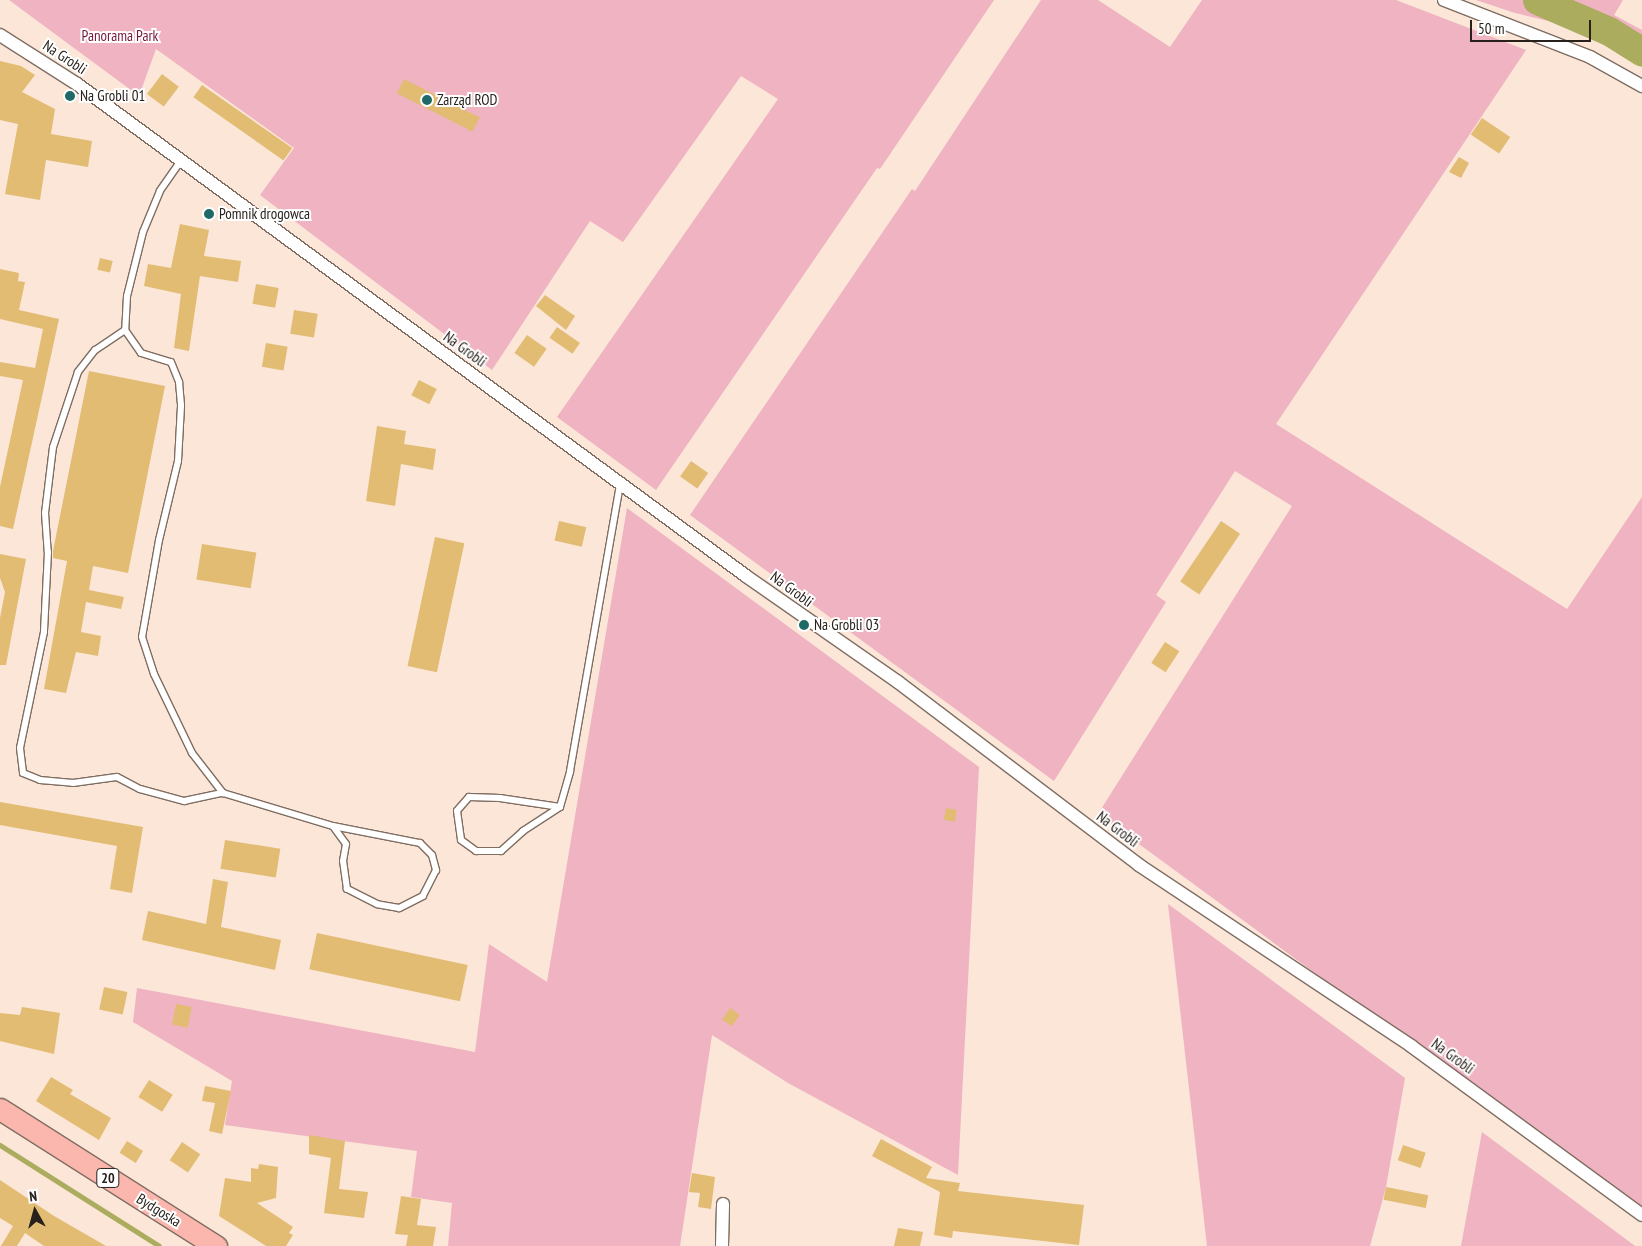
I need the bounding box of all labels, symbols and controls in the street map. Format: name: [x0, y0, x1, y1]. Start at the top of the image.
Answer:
scale bar: [1472, 10, 1593, 42]
text: 50 m: [1478, 19, 1504, 38]
park label: Panorama Park: [82, 27, 158, 45]
street label: Na Grobli: [40, 36, 90, 78]
place label: Na Grobli 01: [80, 87, 145, 105]
marker: Na Grobli 01: [64, 90, 76, 102]
place label: Zarząd ROD: [437, 91, 497, 109]
marker: Zarząd ROD: [421, 94, 433, 106]
place label: Pomnik drogowca: [219, 205, 310, 223]
marker: Pomnik drogowca: [203, 208, 215, 220]
street label: Na Grobli: [440, 327, 490, 371]
street label: Na Grobli: [767, 567, 817, 611]
place label: Na Grobli 03: [814, 616, 879, 634]
marker: Na Grobli 03: [798, 619, 810, 631]
street label: Na Grobli: [1093, 807, 1143, 851]
street label: Na Grobli: [1428, 1034, 1478, 1078]
road number: 20: [96, 1166, 120, 1190]
north arrow: [10, 1186, 60, 1236]
text: N: [28, 1187, 38, 1206]
street label: Bydgoska: [133, 1189, 185, 1231]

